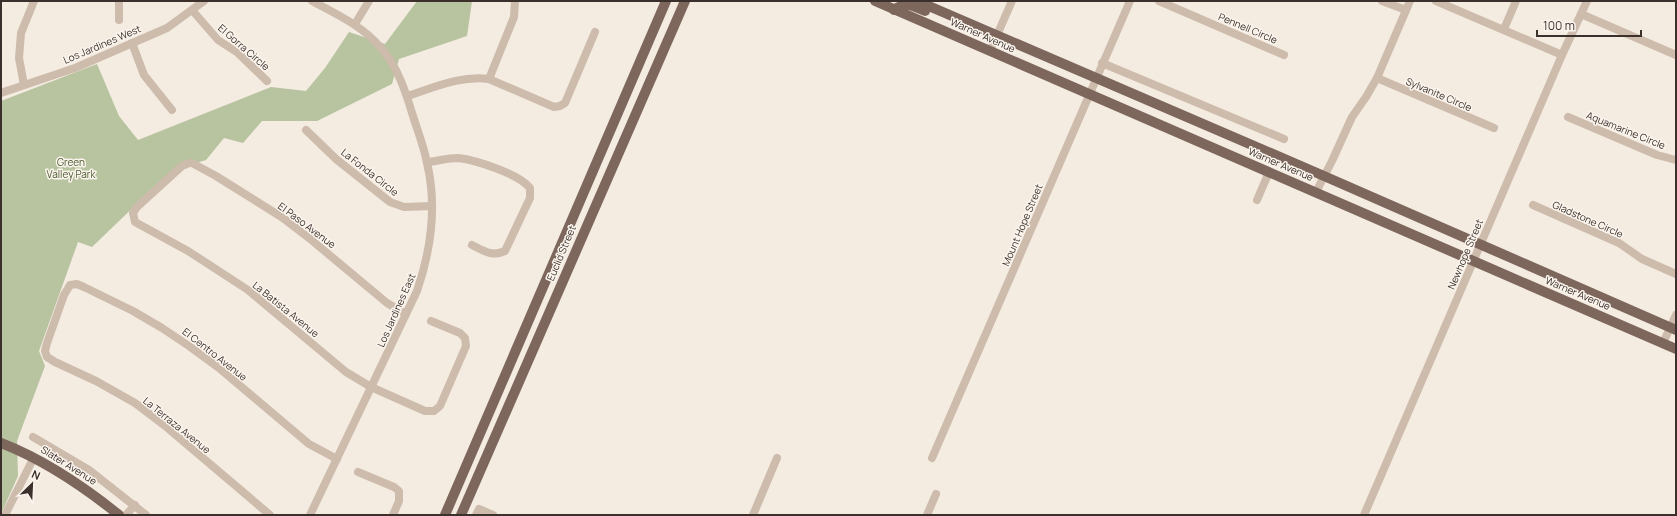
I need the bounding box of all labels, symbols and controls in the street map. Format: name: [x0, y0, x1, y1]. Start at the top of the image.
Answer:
street label: Pennell Circle: [1216, 9, 1280, 47]
scale bar: [1537, 12, 1641, 38]
street label: Warner Avenue: [948, 14, 1018, 56]
text: 100 m: [1543, 17, 1575, 34]
street label: Los Jardines West: [61, 21, 143, 67]
street label: El Gorra Circle: [215, 21, 273, 73]
street label: Sylvanite Circle: [1404, 74, 1474, 114]
street label: Aquamarine Circle: [1584, 108, 1668, 152]
street label: Warner Avenue: [1246, 144, 1316, 184]
street label: La Fonda Circle: [338, 145, 402, 199]
park label: Green Valley Park: [47, 155, 96, 181]
street label: Mount Hope Street: [998, 182, 1046, 268]
street label: Gladstone Circle: [1550, 197, 1626, 241]
street label: El Paso Avenue: [275, 199, 339, 251]
street label: Newhope Street: [1444, 217, 1486, 291]
street label: Euclid Street: [543, 223, 579, 283]
street label: Los Jardines East: [373, 271, 419, 349]
street label: Warner Avenue: [1543, 273, 1613, 313]
street label: La Batista Avenue: [250, 278, 322, 340]
street label: El Centro Avenue: [180, 324, 250, 384]
street label: La Terraza Avenue: [140, 393, 214, 457]
street label: Slater Avenue: [38, 442, 100, 488]
north arrow: [12, 464, 52, 504]
text: N: [30, 466, 43, 483]

